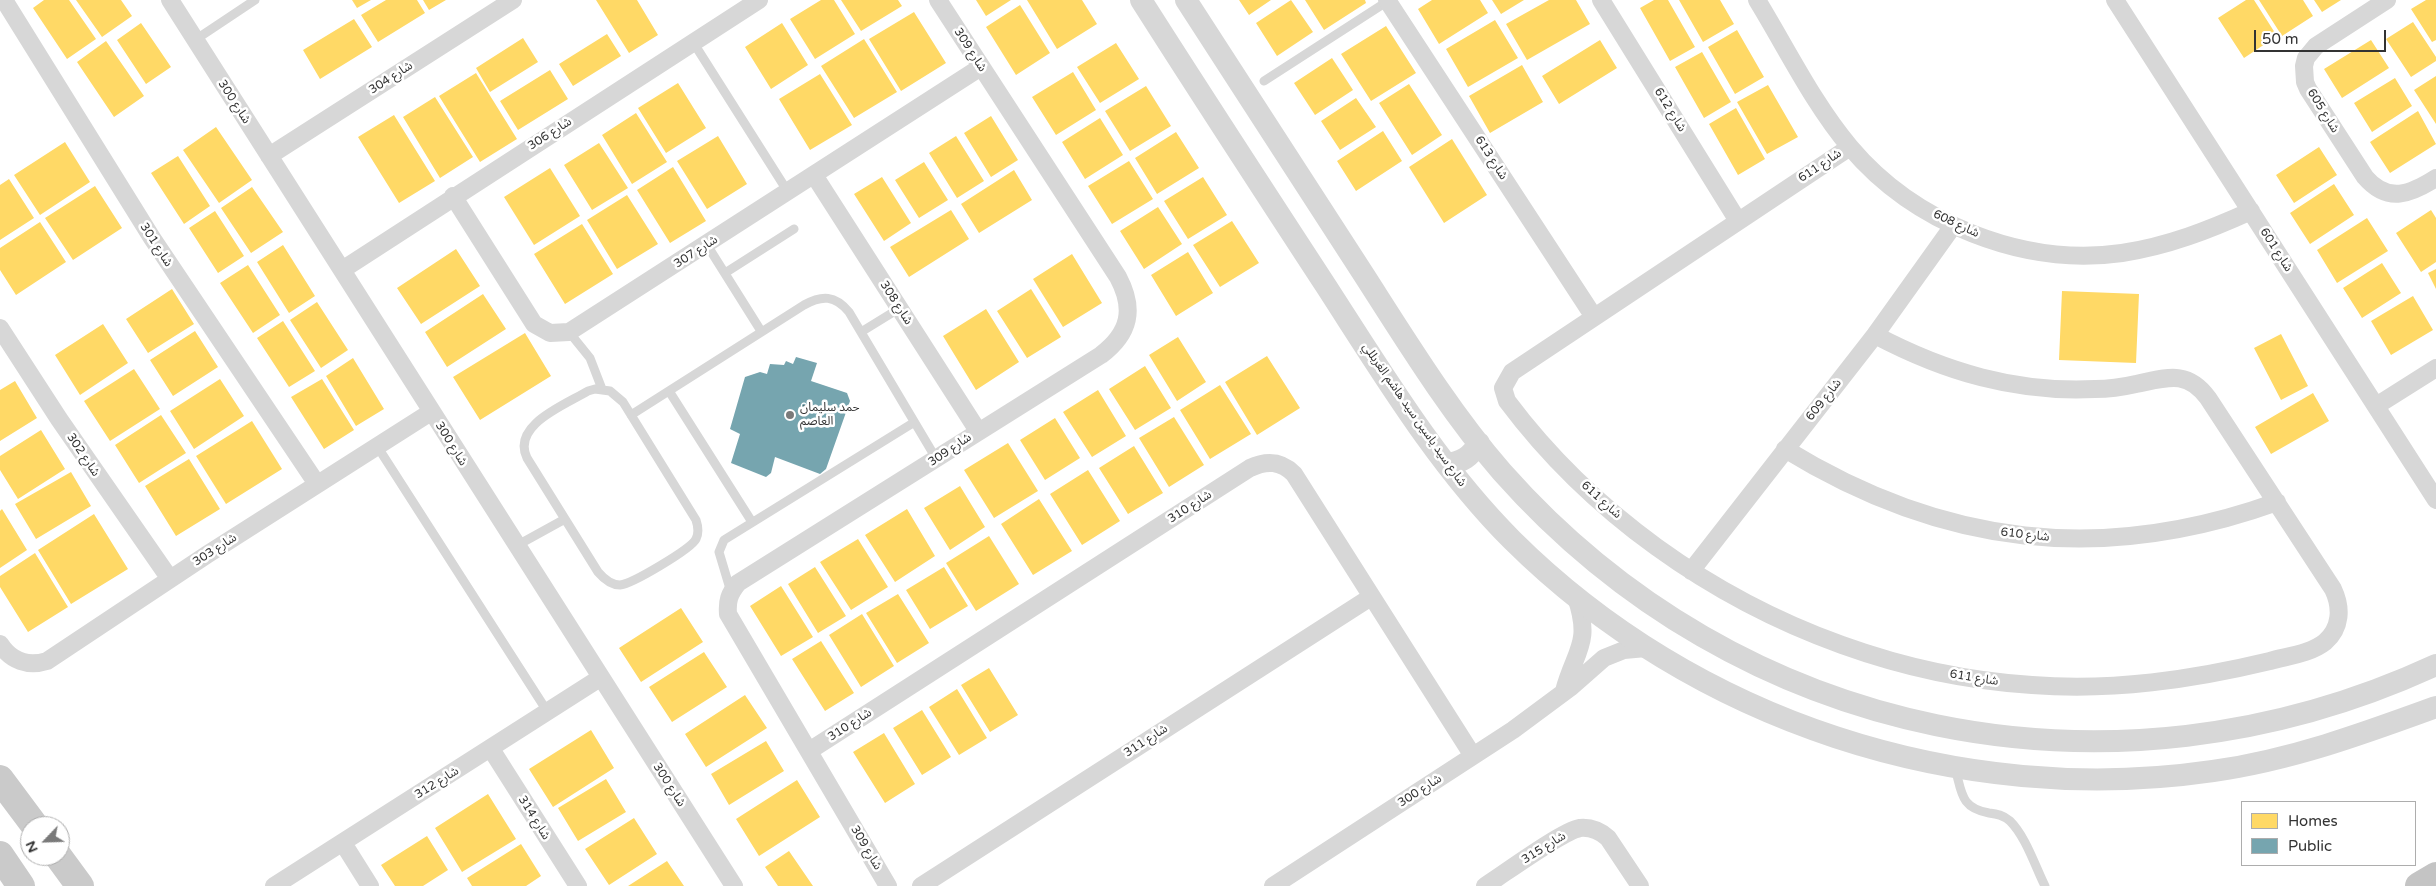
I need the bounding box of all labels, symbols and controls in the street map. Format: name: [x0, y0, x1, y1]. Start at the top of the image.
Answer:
scale bar: [2256, 20, 2388, 52]
street label: شارع 309: [951, 25, 989, 75]
text: 50 m: [2262, 30, 2299, 48]
street label: شارع 304: [366, 59, 416, 97]
street label: شارع 300: [215, 77, 253, 127]
street label: شارع 612: [1651, 85, 1689, 135]
street label: شارع 605: [2304, 86, 2342, 136]
street label: شارع 306: [525, 115, 575, 153]
street label: شارع 613: [1472, 133, 1510, 183]
street label: شارع 611: [1796, 146, 1844, 186]
street label: شارع 608: [1931, 207, 1981, 241]
street label: شارع 301: [137, 220, 175, 270]
street label: شارع 601: [2257, 225, 2295, 275]
street label: شارع 307: [671, 233, 721, 271]
street label: شارع 308: [877, 278, 915, 328]
street label: شارع سيد ياسين سيد هاشم الغربللي: [1359, 341, 1469, 489]
street label: شارع 609: [1803, 376, 1845, 424]
place label: حمد سليمان العاصم: [800, 401, 860, 429]
marker: حمد سليمان العاصم: [784, 409, 796, 421]
street label: شارع 300: [432, 419, 470, 469]
street label: شارع 309: [926, 430, 974, 470]
street label: شارع 302: [63, 431, 103, 479]
street label: شارع 611: [1578, 478, 1624, 522]
street label: شارع 310: [1165, 488, 1215, 526]
street label: شارع 610: [2000, 525, 2050, 545]
street label: شارع 303: [190, 531, 240, 569]
street label: شارع 611: [1949, 667, 1999, 689]
street label: شارع 310: [825, 706, 875, 744]
street label: شارع 311: [1121, 722, 1171, 760]
street label: شارع 300: [650, 760, 688, 810]
street label: شارع 312: [412, 764, 462, 802]
street label: شارع 300: [1395, 772, 1445, 810]
street label: شارع 314: [515, 793, 553, 843]
legend: [2241, 801, 2416, 866]
text: Homes: [2288, 812, 2338, 830]
north arrow: [20, 816, 70, 866]
street label: شارع 309: [847, 823, 885, 873]
street label: شارع 315: [1519, 829, 1569, 867]
text: Public: [2288, 837, 2332, 855]
text: N: [22, 838, 42, 855]

